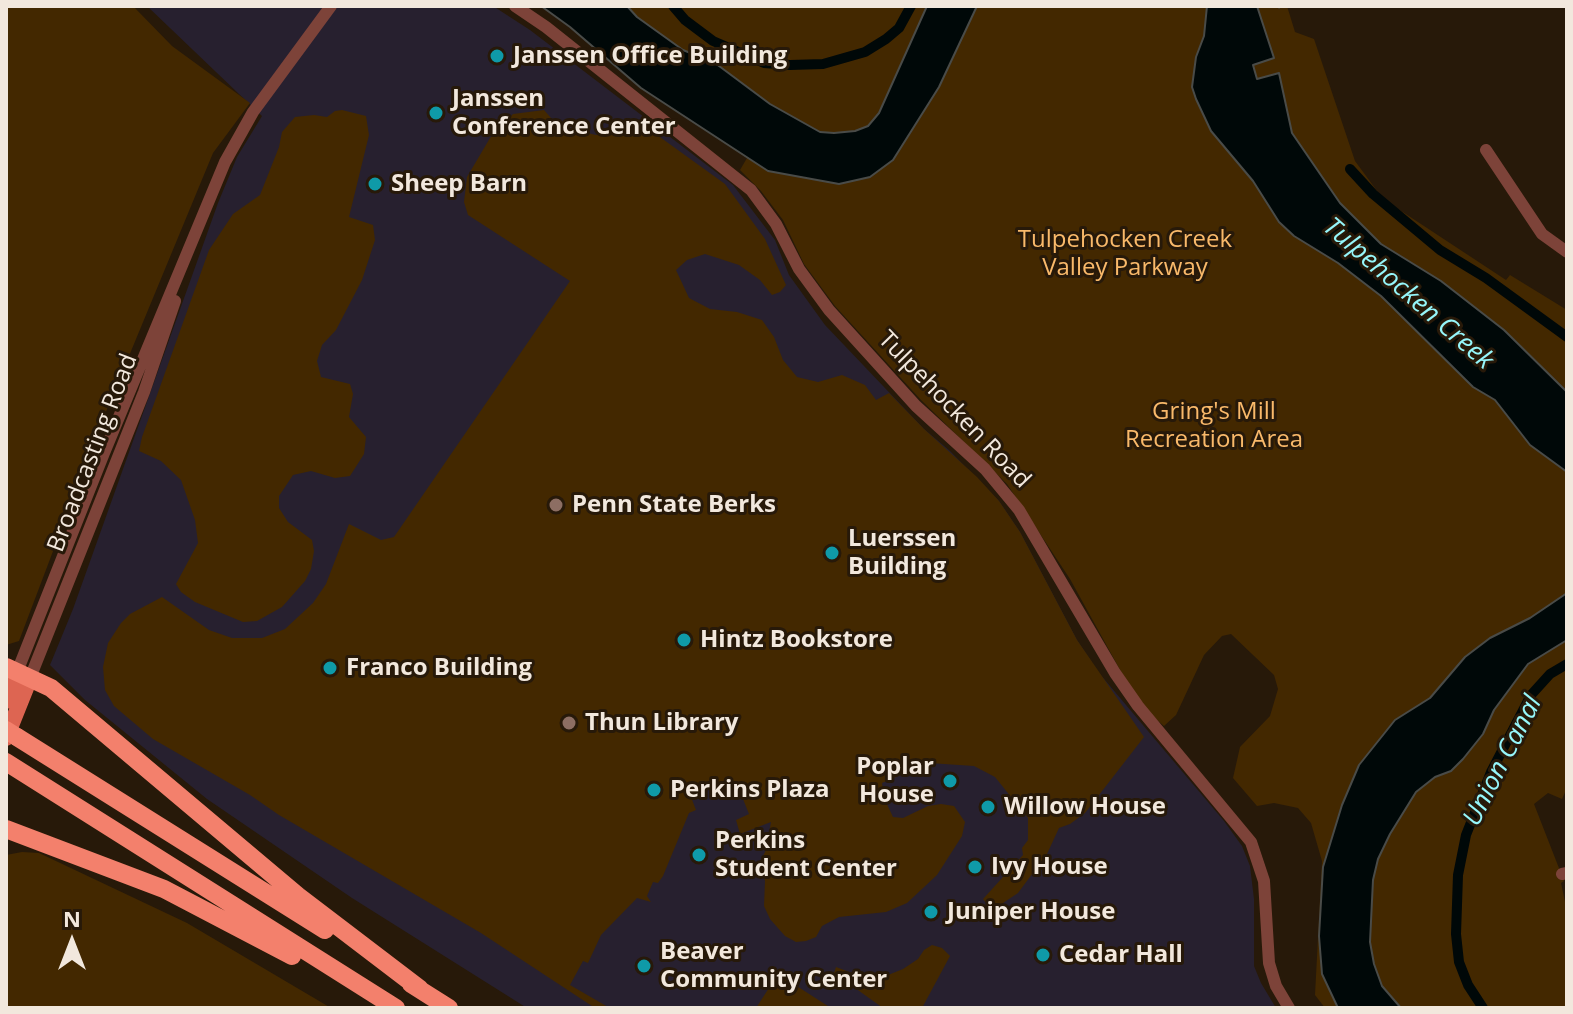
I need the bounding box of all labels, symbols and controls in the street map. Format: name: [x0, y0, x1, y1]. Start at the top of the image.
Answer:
place label: Janssen Office Building: [513, 42, 787, 70]
marker: Janssen Office Building: [488, 47, 506, 65]
place label: Janssen Conference Center: [452, 85, 676, 141]
marker: Janssen Conference Center: [427, 104, 445, 122]
place label: Sheep Barn: [391, 170, 527, 198]
marker: Sheep Barn: [366, 175, 384, 193]
water label: Tulpehocken Creek: [1316, 212, 1500, 376]
park label: Tulpehocken Creek Valley Parkway: [1018, 226, 1232, 282]
street label: Tulpehocken Road: [872, 326, 1036, 494]
street label: Broadcasting Road: [42, 350, 144, 556]
park label: Gring's Mill Recreation Area: [1125, 398, 1303, 454]
place label: Penn State Berks: [572, 491, 776, 519]
marker: Penn State Berks: [547, 496, 565, 514]
place label: Luerssen Building: [848, 525, 956, 581]
marker: Luerssen Building: [823, 544, 841, 562]
place label: Hintz Bookstore: [700, 626, 893, 654]
marker: Hintz Bookstore: [675, 631, 693, 649]
place label: Franco Building: [346, 654, 532, 682]
marker: Franco Building: [321, 659, 339, 677]
water label: Union Canal: [1457, 691, 1549, 831]
place label: Thun Library: [585, 709, 738, 737]
marker: Thun Library: [560, 714, 578, 732]
place label: Poplar House: [856, 753, 934, 809]
marker: Poplar House: [941, 772, 959, 790]
place label: Perkins Plaza: [670, 776, 829, 804]
marker: Perkins Plaza: [645, 781, 663, 799]
place label: Willow House: [1004, 793, 1166, 821]
marker: Willow House: [979, 798, 997, 816]
place label: Perkins Student Center: [715, 827, 897, 883]
marker: Perkins Student Center: [690, 846, 708, 864]
place label: Ivy House: [991, 853, 1108, 881]
marker: Ivy House: [966, 858, 984, 876]
place label: Juniper House: [947, 898, 1115, 926]
north arrow: [32, 902, 112, 982]
text: N: [63, 903, 81, 933]
marker: Juniper House: [922, 903, 940, 921]
place label: Beaver Community Center: [660, 938, 887, 994]
place label: Cedar Hall: [1059, 941, 1183, 969]
marker: Cedar Hall: [1034, 946, 1052, 964]
marker: Beaver Community Center: [635, 957, 653, 975]

